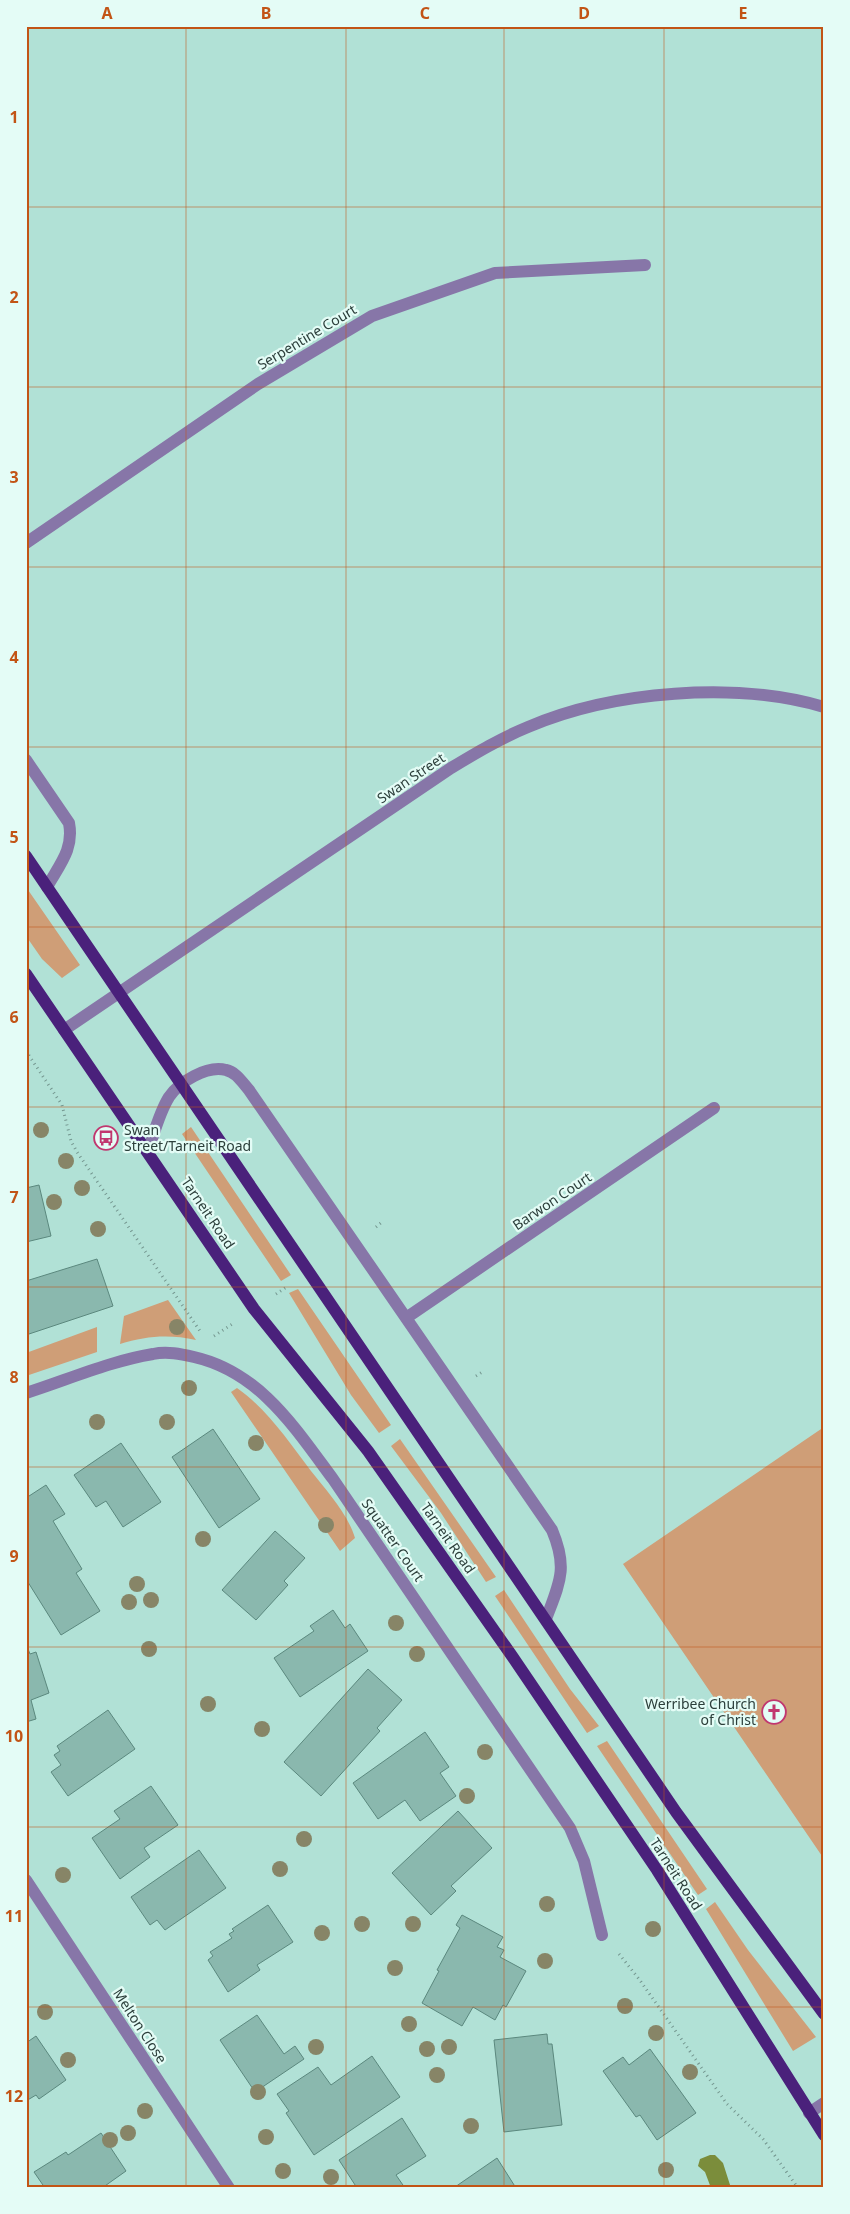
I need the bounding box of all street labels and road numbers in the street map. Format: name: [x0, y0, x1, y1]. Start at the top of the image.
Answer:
street label: Serpentine Court: [254, 300, 360, 374]
street label: Swan Street: [373, 748, 448, 807]
street label: Barwon Court: [509, 1167, 595, 1234]
street label: Tarneit Road: [177, 1173, 239, 1252]
street label: Squatter Court: [358, 1495, 429, 1585]
street label: Tarneit Road: [417, 1498, 480, 1577]
street label: Tarneit Road: [646, 1834, 707, 1914]
street label: Melton Close: [109, 1985, 172, 2067]

